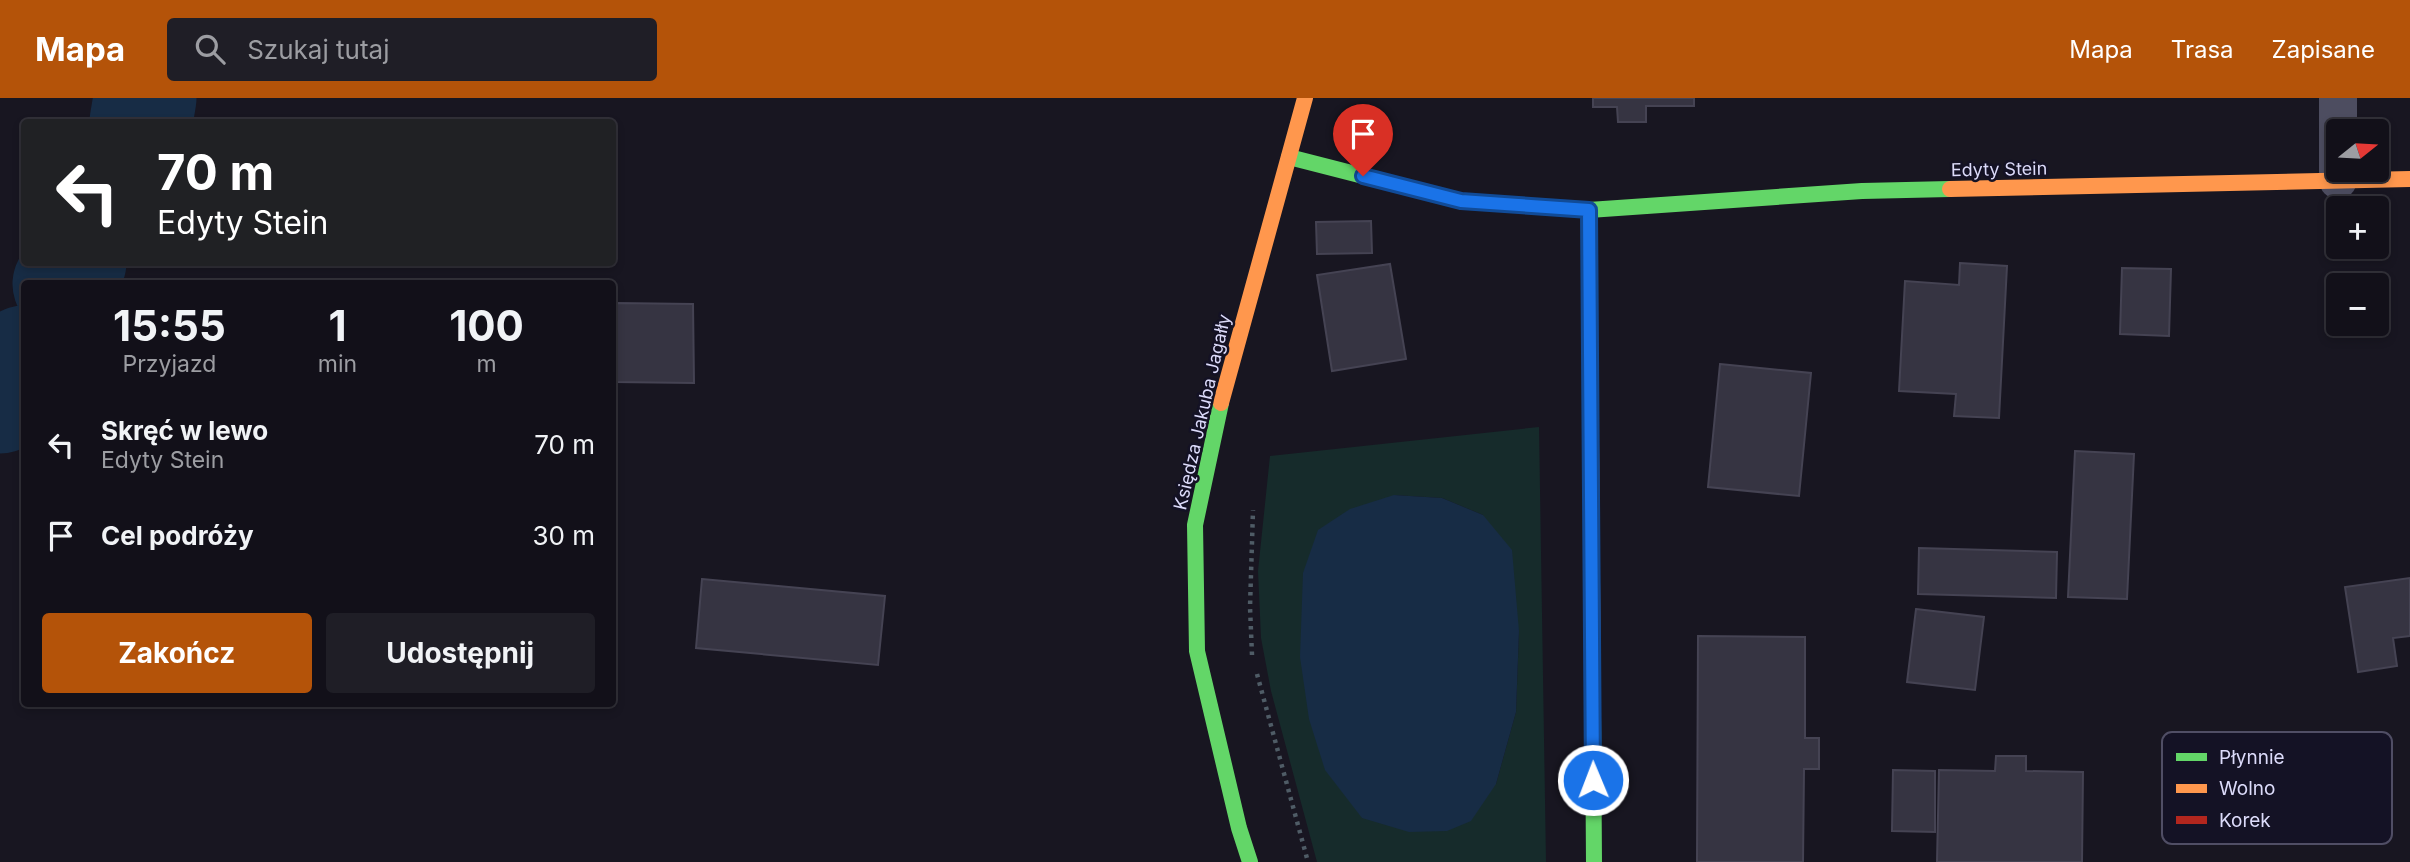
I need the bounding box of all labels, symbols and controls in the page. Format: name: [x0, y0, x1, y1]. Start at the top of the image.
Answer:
search box: [167, 18, 657, 81]
text: Mapa: [35, 29, 125, 69]
icon: search: [191, 30, 229, 68]
text: Szukaj tutaj: [247, 34, 390, 65]
text: Mapa: [2069, 35, 2133, 64]
text: Trasa: [2171, 35, 2234, 64]
text: Zapisane: [2272, 35, 2375, 64]
pin: [1333, 104, 1393, 176]
icon: arrive: [1344, 115, 1382, 153]
north arrow: [2326, 119, 2389, 182]
map controls: [2326, 119, 2389, 336]
text: 70 m: [157, 143, 274, 202]
icon: left: [42, 147, 133, 238]
street label: Edyty Stein: [1951, 158, 2047, 180]
button: +: [2326, 196, 2389, 259]
text: Edyty Stein: [157, 203, 329, 242]
button: −: [2326, 273, 2389, 336]
text: 15:55: [113, 300, 226, 351]
text: 1: [328, 300, 347, 351]
text: 100: [449, 300, 524, 351]
street label: Księdza Jakuba Jagałły: [1169, 312, 1235, 512]
text: Przyjazd: [122, 350, 216, 378]
text: min: [318, 350, 357, 378]
text: m: [476, 350, 497, 378]
text: Skręć w lewo: [101, 415, 268, 446]
icon: left: [42, 426, 80, 464]
text: 70 m: [534, 429, 595, 460]
text: Edyty Stein: [101, 446, 224, 474]
icon: arrive: [42, 517, 80, 555]
text: Cel podróży: [101, 520, 254, 551]
text: 30 m: [532, 520, 595, 551]
button: Zakończ: [42, 613, 312, 693]
button: Udostępnij: [326, 613, 595, 693]
legend: [2162, 732, 2392, 844]
position arrow: [1556, 743, 1630, 817]
text: Płynnie: [2219, 746, 2285, 769]
text: Wolno: [2219, 777, 2275, 800]
text: Korek: [2219, 809, 2271, 832]

